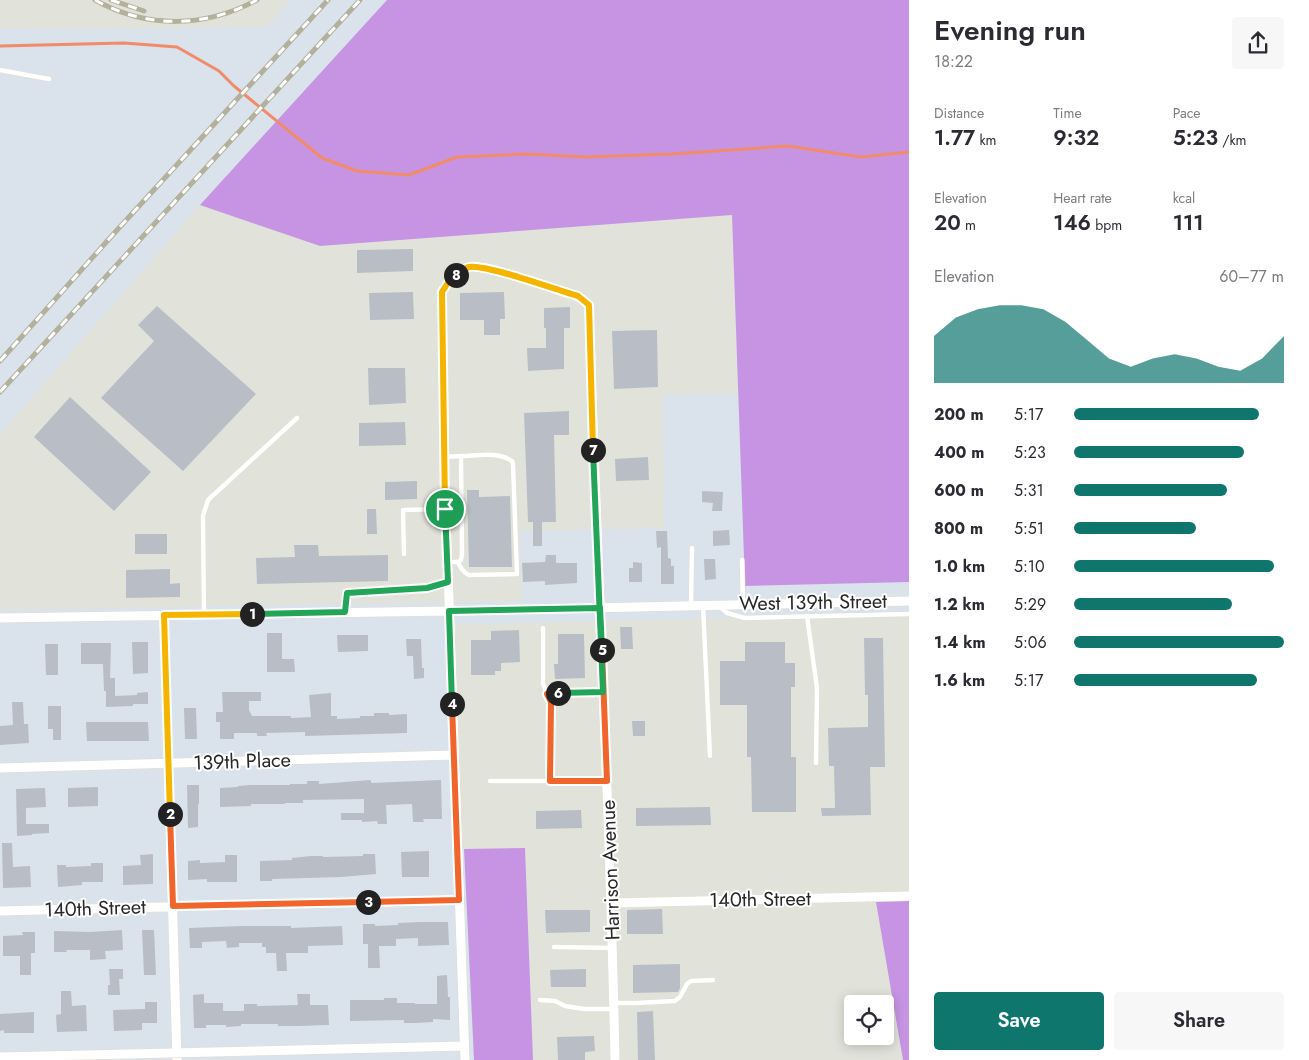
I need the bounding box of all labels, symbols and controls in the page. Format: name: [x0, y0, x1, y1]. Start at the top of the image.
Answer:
text: Evening run: [934, 10, 1086, 51]
button: share: [1232, 17, 1284, 69]
text: 18:22: [934, 50, 973, 73]
text: Distance: [934, 103, 984, 123]
text: Time: [1053, 103, 1082, 123]
text: Pace: [1173, 103, 1201, 123]
text: 1.77: [934, 123, 975, 153]
text: 9:32: [1053, 123, 1099, 153]
text: 5:23: [1173, 123, 1218, 153]
text: km: [975, 130, 997, 150]
text: /km: [1218, 130, 1247, 150]
text: Elevation: [934, 188, 987, 208]
text: Heart rate: [1053, 188, 1112, 208]
text: kcal: [1173, 188, 1195, 208]
text: 20: [934, 208, 961, 238]
text: 146: [1053, 208, 1091, 238]
text: 111: [1173, 208, 1204, 238]
text: m: [961, 215, 976, 235]
text: bpm: [1091, 215, 1122, 235]
pin: 8: [444, 262, 468, 288]
text: 8: [452, 265, 461, 285]
text: Elevation: [934, 265, 994, 288]
text: 60–77 m: [1219, 265, 1284, 288]
text: 200 m: [934, 403, 984, 426]
text: 5:17: [1014, 403, 1043, 426]
pin: 7: [580, 438, 606, 462]
text: 7: [589, 440, 598, 460]
text: 400 m: [934, 441, 984, 464]
text: 5:23: [1014, 441, 1046, 464]
text: 600 m: [934, 479, 984, 502]
text: 5:31: [1014, 479, 1044, 502]
pin: [424, 488, 466, 530]
icon: arrive: [431, 495, 459, 523]
text: 800 m: [934, 517, 983, 540]
text: 5:51: [1014, 517, 1044, 540]
text: 1.0 km: [934, 555, 985, 578]
text: 5:10: [1014, 555, 1045, 578]
street label: West 139th Street: [739, 587, 887, 618]
text: 1.2 km: [934, 593, 985, 616]
text: 5:29: [1014, 593, 1046, 616]
pin: 1: [240, 602, 264, 626]
text: 1: [249, 604, 256, 624]
text: 1.4 km: [934, 631, 986, 654]
text: 5:06: [1014, 631, 1047, 654]
pin: 5: [590, 638, 614, 662]
text: 5: [598, 640, 607, 660]
text: 1.6 km: [934, 669, 985, 692]
text: 5:17: [1014, 669, 1043, 692]
pin: 6: [546, 680, 570, 706]
text: 6: [554, 683, 563, 703]
pin: 4: [440, 692, 464, 716]
text: 4: [448, 694, 457, 714]
street label: 139th Place: [193, 745, 291, 778]
street label: Harrison Avenue: [594, 799, 627, 941]
pin: 2: [158, 802, 182, 826]
text: 2: [166, 804, 175, 824]
street label: 140th Street: [709, 884, 811, 915]
pin: 3: [356, 890, 380, 914]
street label: 140th Street: [44, 892, 147, 925]
text: 3: [364, 892, 373, 912]
button: Save: [934, 992, 1104, 1050]
button: Share: [1114, 992, 1284, 1050]
map controls: [844, 995, 894, 1045]
button: locate: [844, 995, 894, 1045]

